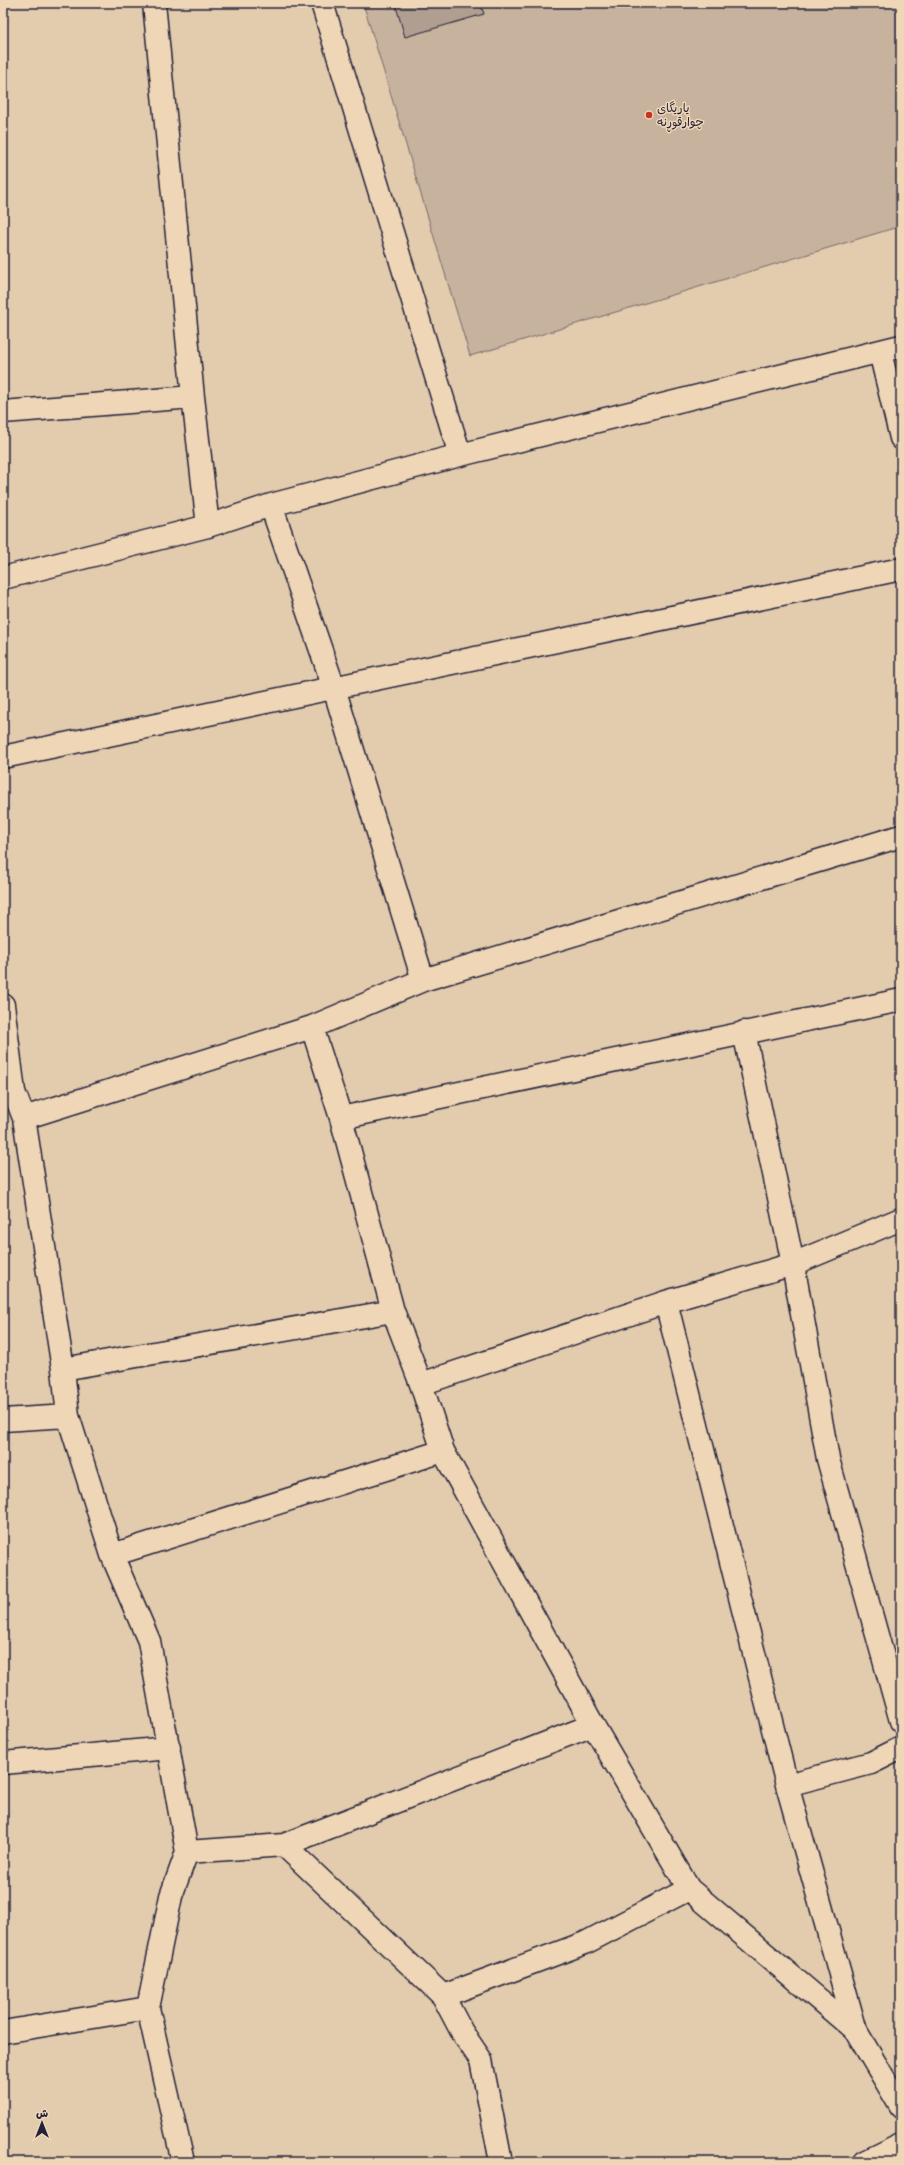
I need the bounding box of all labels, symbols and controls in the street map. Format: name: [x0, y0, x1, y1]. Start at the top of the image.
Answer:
place label: یاریگای چوارقوڕنە: [657, 98, 704, 132]
marker: یاریگای چوارقوڕنە: [644, 110, 654, 120]
north arrow: [22, 2103, 62, 2143]
text: ش: [36, 2104, 48, 2121]

